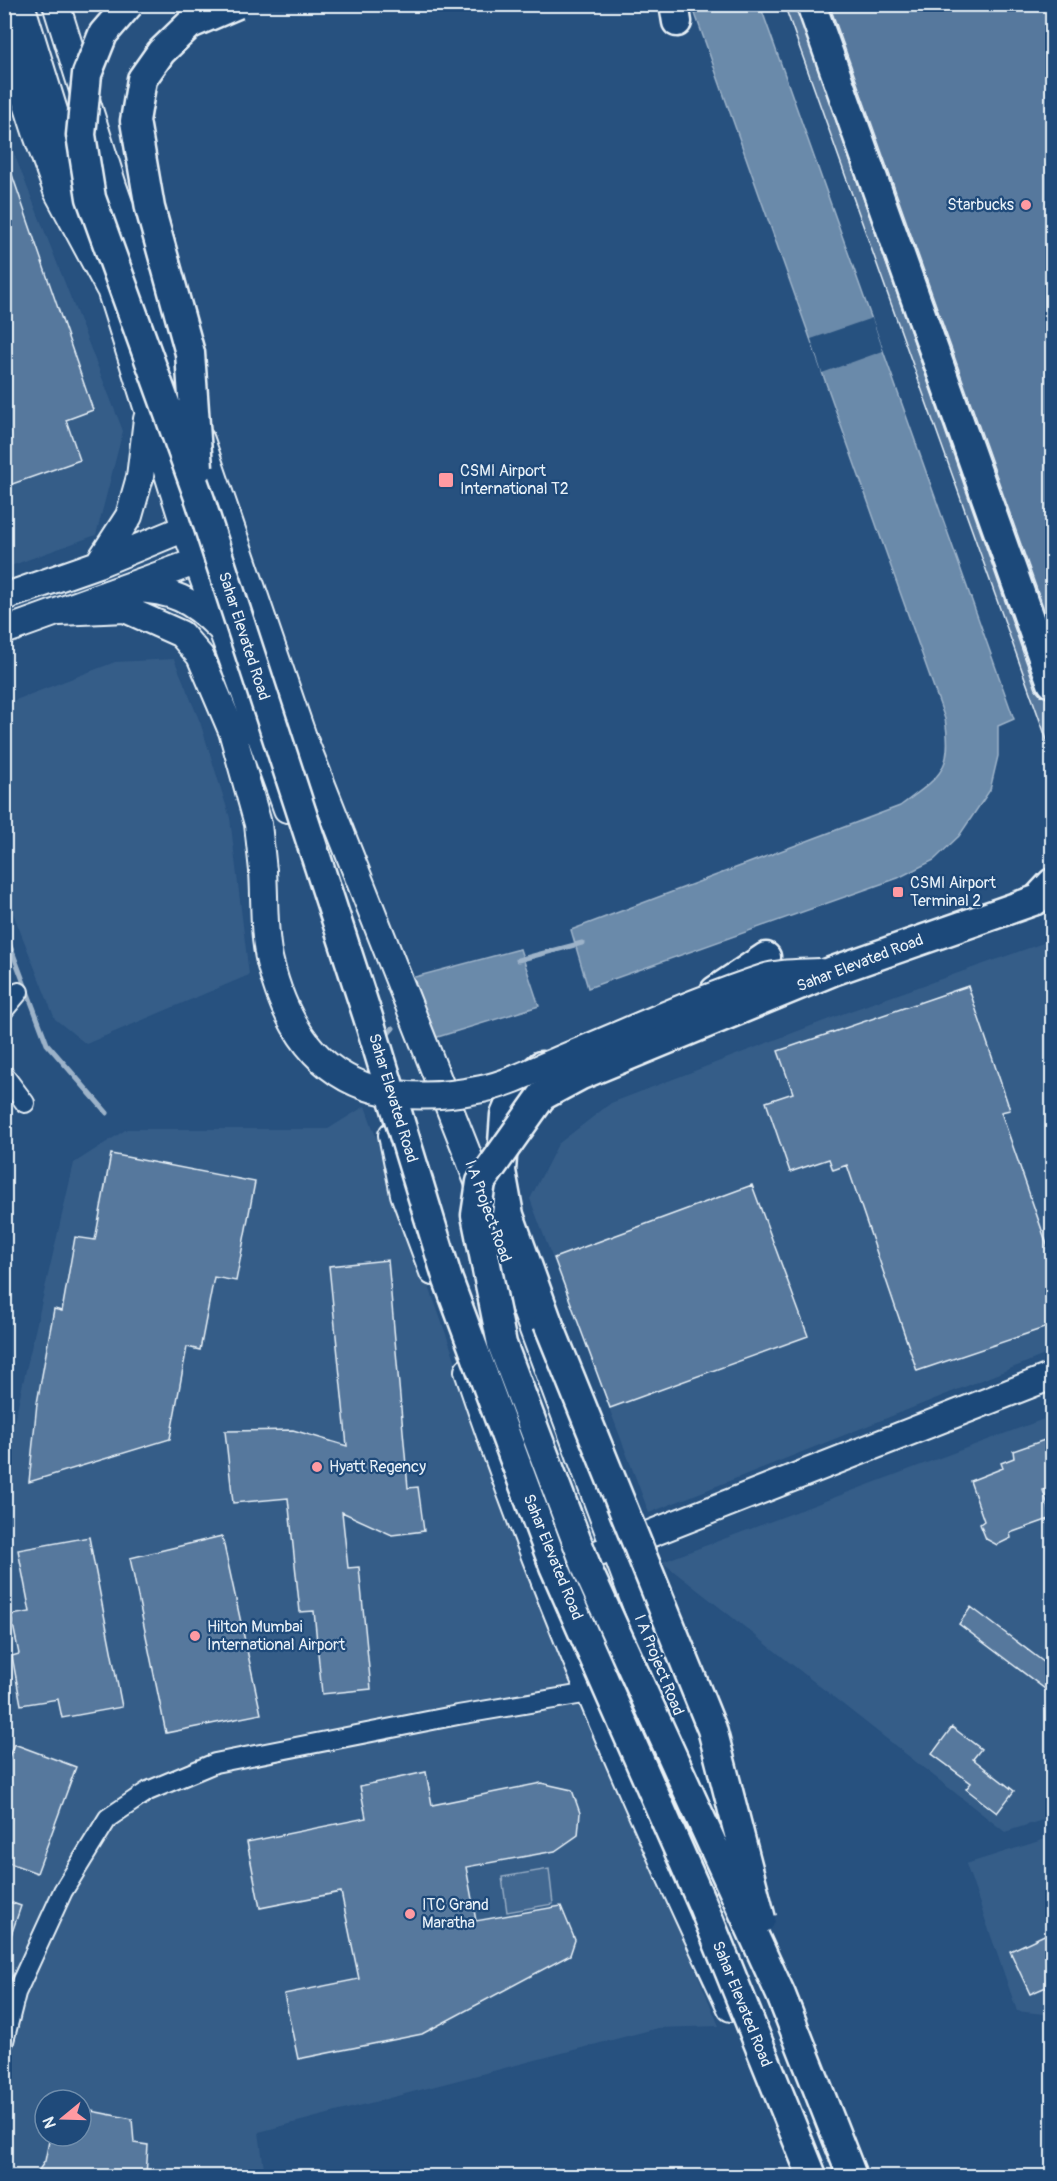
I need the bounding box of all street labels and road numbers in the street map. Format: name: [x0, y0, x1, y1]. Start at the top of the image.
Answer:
street label: Sahar Elevated Road: [214, 569, 274, 703]
street label: Sahar Elevated Road: [794, 930, 926, 996]
street label: Sahar Elevated Road: [364, 1031, 422, 1165]
street label: I A Project Road: [460, 1157, 516, 1265]
street label: Sahar Elevated Road: [519, 1491, 587, 1623]
street label: I A Project Road: [630, 1612, 688, 1718]
street label: Sahar Elevated Road: [708, 1938, 776, 2070]

